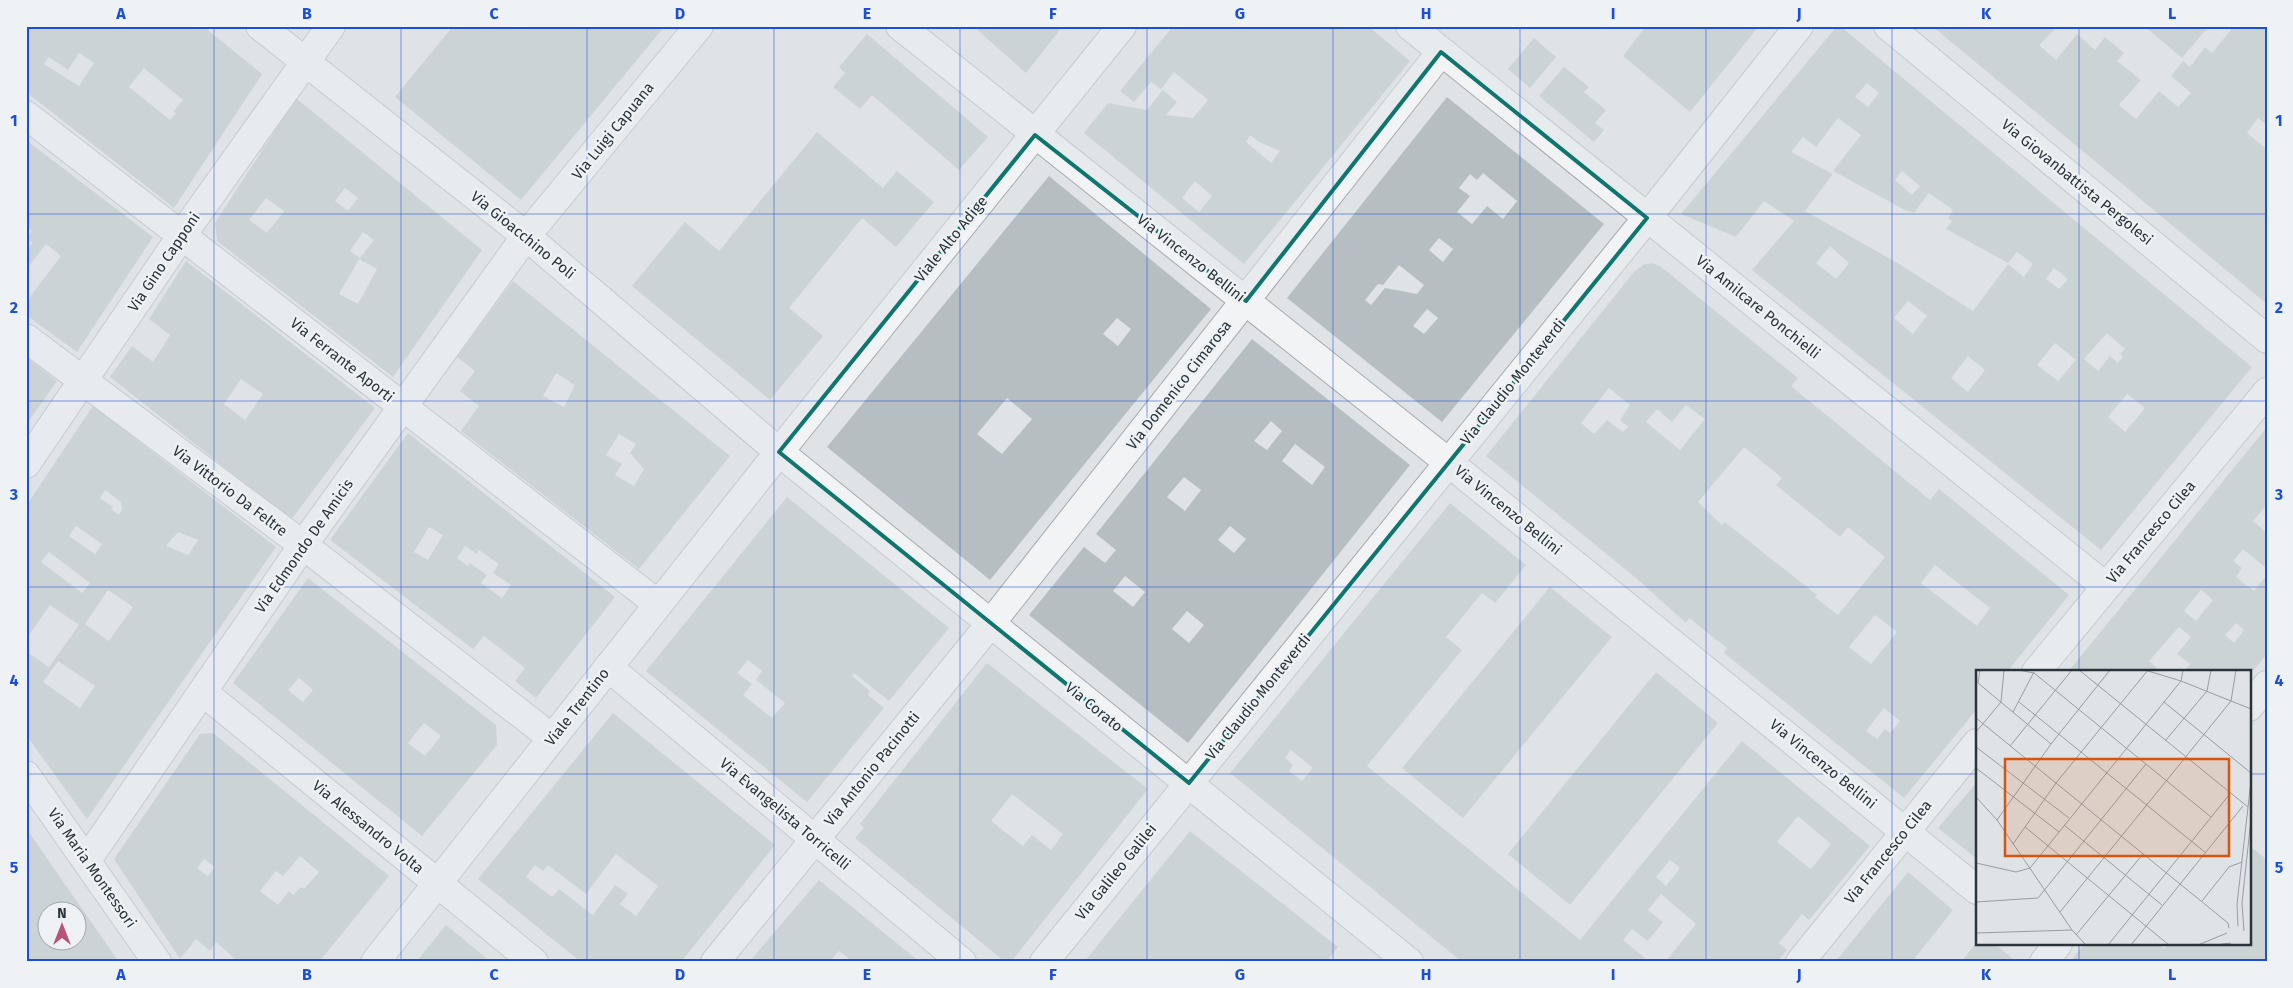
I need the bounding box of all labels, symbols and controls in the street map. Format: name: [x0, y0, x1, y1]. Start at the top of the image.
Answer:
text: A: [115, 4, 126, 23]
text: B: [302, 4, 312, 23]
text: C: [489, 4, 499, 23]
text: D: [675, 4, 685, 23]
text: E: [863, 4, 871, 23]
text: F: [1049, 4, 1057, 23]
text: G: [1235, 4, 1245, 23]
text: H: [1421, 4, 1431, 23]
text: I: [1611, 4, 1615, 23]
text: J: [1795, 4, 1802, 23]
text: K: [1981, 4, 1992, 23]
text: L: [2168, 4, 2176, 23]
street label: Via Luigi Capuana: [568, 79, 658, 183]
text: 1: [10, 111, 18, 130]
text: 1: [2275, 111, 2283, 130]
street label: Via Giovanbattista Pergolesi: [1998, 115, 2156, 249]
street label: Via Gioacchino Poli: [467, 187, 579, 283]
street label: Viale Alto Adige: [911, 192, 991, 286]
street label: Via Gino Capponi: [124, 209, 204, 315]
street label: Via Vincenzo Bellini: [1133, 210, 1249, 306]
street label: Via Amilcare Ponchielli: [1692, 251, 1824, 363]
text: 2: [10, 298, 18, 317]
text: 2: [2275, 298, 2283, 317]
street label: Via Ferrante Aporti: [287, 314, 397, 406]
street label: Via Claudio Monteverdi: [1457, 315, 1569, 449]
street label: Via Domenico Cimarosa: [1123, 317, 1235, 453]
street label: Via Vittorio Da Feltre: [169, 442, 291, 540]
street label: Via Vincenzo Bellini: [1451, 461, 1565, 559]
street label: Via Edmondo De Amicis: [251, 476, 357, 616]
street label: Via Francesco Cilea: [2103, 477, 2199, 587]
text: 3: [9, 485, 18, 504]
text: 3: [2274, 485, 2283, 504]
street label: Via Claudio Monteverdi: [1202, 630, 1314, 764]
street label: Viale Trentino: [541, 664, 613, 750]
inset map: [1976, 670, 2250, 946]
text: 4: [9, 671, 19, 690]
text: 4: [2274, 671, 2284, 690]
street label: Via Corato: [1062, 678, 1126, 736]
street label: Via Antonio Pacinotti: [820, 708, 924, 830]
street label: Via Vincenzo Bellini: [1766, 715, 1880, 813]
street label: Via Evangelista Torricelli: [716, 754, 854, 874]
street label: Via Alessandro Volta: [309, 777, 427, 877]
street label: Via Francesco Cilea: [1841, 796, 1935, 908]
street label: Via Maria Montessori: [44, 805, 140, 931]
street label: Via Galileo Galilei: [1072, 820, 1160, 924]
text: 5: [10, 858, 19, 877]
text: 5: [2275, 858, 2284, 877]
north arrow: [38, 900, 88, 950]
text: N: [57, 905, 67, 922]
text: A: [115, 965, 126, 984]
text: B: [302, 965, 312, 984]
text: C: [489, 965, 499, 984]
text: D: [675, 965, 685, 984]
text: E: [863, 965, 871, 984]
text: F: [1049, 965, 1057, 984]
text: G: [1235, 965, 1245, 984]
text: H: [1421, 965, 1431, 984]
text: I: [1611, 965, 1615, 984]
text: J: [1795, 965, 1802, 984]
text: K: [1981, 965, 1992, 984]
text: L: [2168, 965, 2176, 984]

